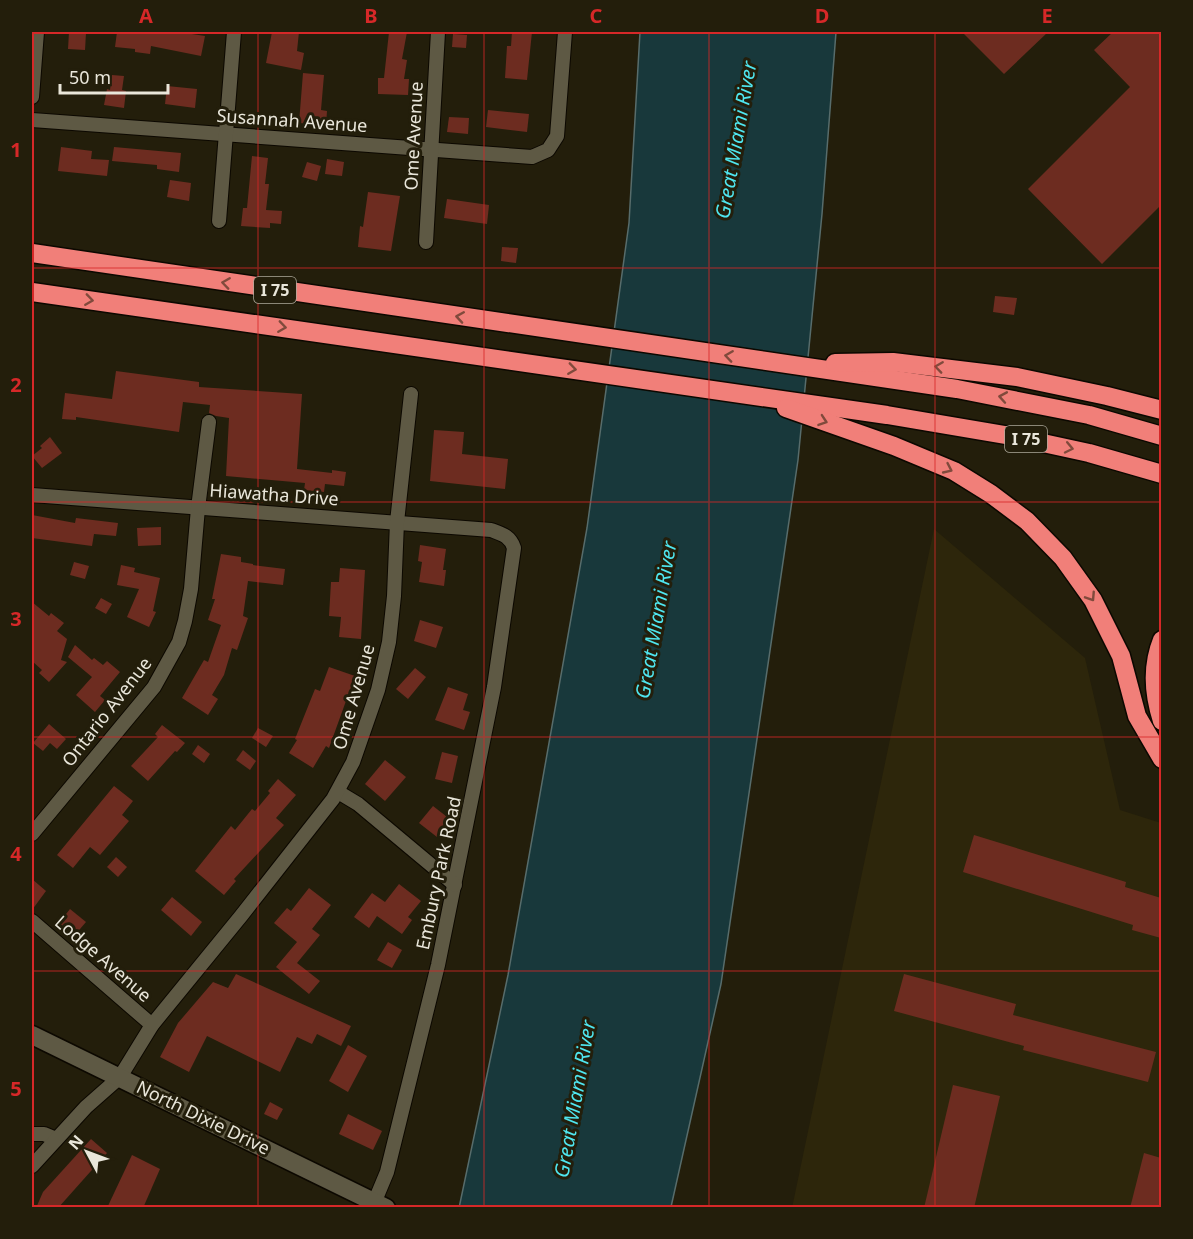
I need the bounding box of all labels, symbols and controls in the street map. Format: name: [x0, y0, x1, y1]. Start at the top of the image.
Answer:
text: A: [139, 2, 153, 29]
text: B: [364, 2, 378, 29]
text: C: [590, 2, 603, 29]
text: D: [815, 2, 829, 29]
text: E: [1041, 2, 1053, 29]
scale bar: [60, 57, 168, 95]
water label: Great Miami River: [708, 58, 763, 221]
text: 50 m: [69, 65, 111, 89]
street label: Ome Avenue: [398, 81, 428, 191]
street label: Susannah Avenue: [216, 103, 368, 137]
text: 1: [10, 136, 22, 163]
one-way arrow: [221, 277, 230, 289]
road number: I 75: [254, 277, 296, 303]
one-way arrow: [85, 293, 94, 305]
one-way arrow: [456, 311, 465, 323]
one-way arrow: [278, 321, 287, 333]
one-way arrow: [725, 350, 734, 362]
one-way arrow: [567, 362, 577, 374]
one-way arrow: [935, 362, 944, 374]
text: 2: [10, 371, 22, 398]
one-way arrow: [998, 391, 1008, 404]
one-way arrow: [817, 414, 828, 427]
road number: I 75: [1005, 426, 1047, 452]
one-way arrow: [1063, 441, 1073, 454]
one-way arrow: [941, 462, 952, 474]
street label: Hiawatha Drive: [209, 478, 339, 510]
water label: Great Miami River: [628, 538, 683, 701]
one-way arrow: [1083, 591, 1094, 602]
text: 3: [10, 605, 22, 632]
street label: Ome Avenue: [326, 641, 380, 752]
street label: Ontario Avenue: [56, 652, 156, 771]
street label: Embury Park Road: [410, 794, 466, 952]
text: 4: [10, 840, 22, 867]
street label: Lodge Avenue: [50, 910, 157, 1007]
water label: Great Miami River: [547, 1017, 602, 1180]
street label: North Dixie Drive: [133, 1074, 274, 1160]
text: 5: [10, 1075, 22, 1102]
north arrow: [57, 1122, 117, 1182]
text: N: [63, 1130, 88, 1154]

